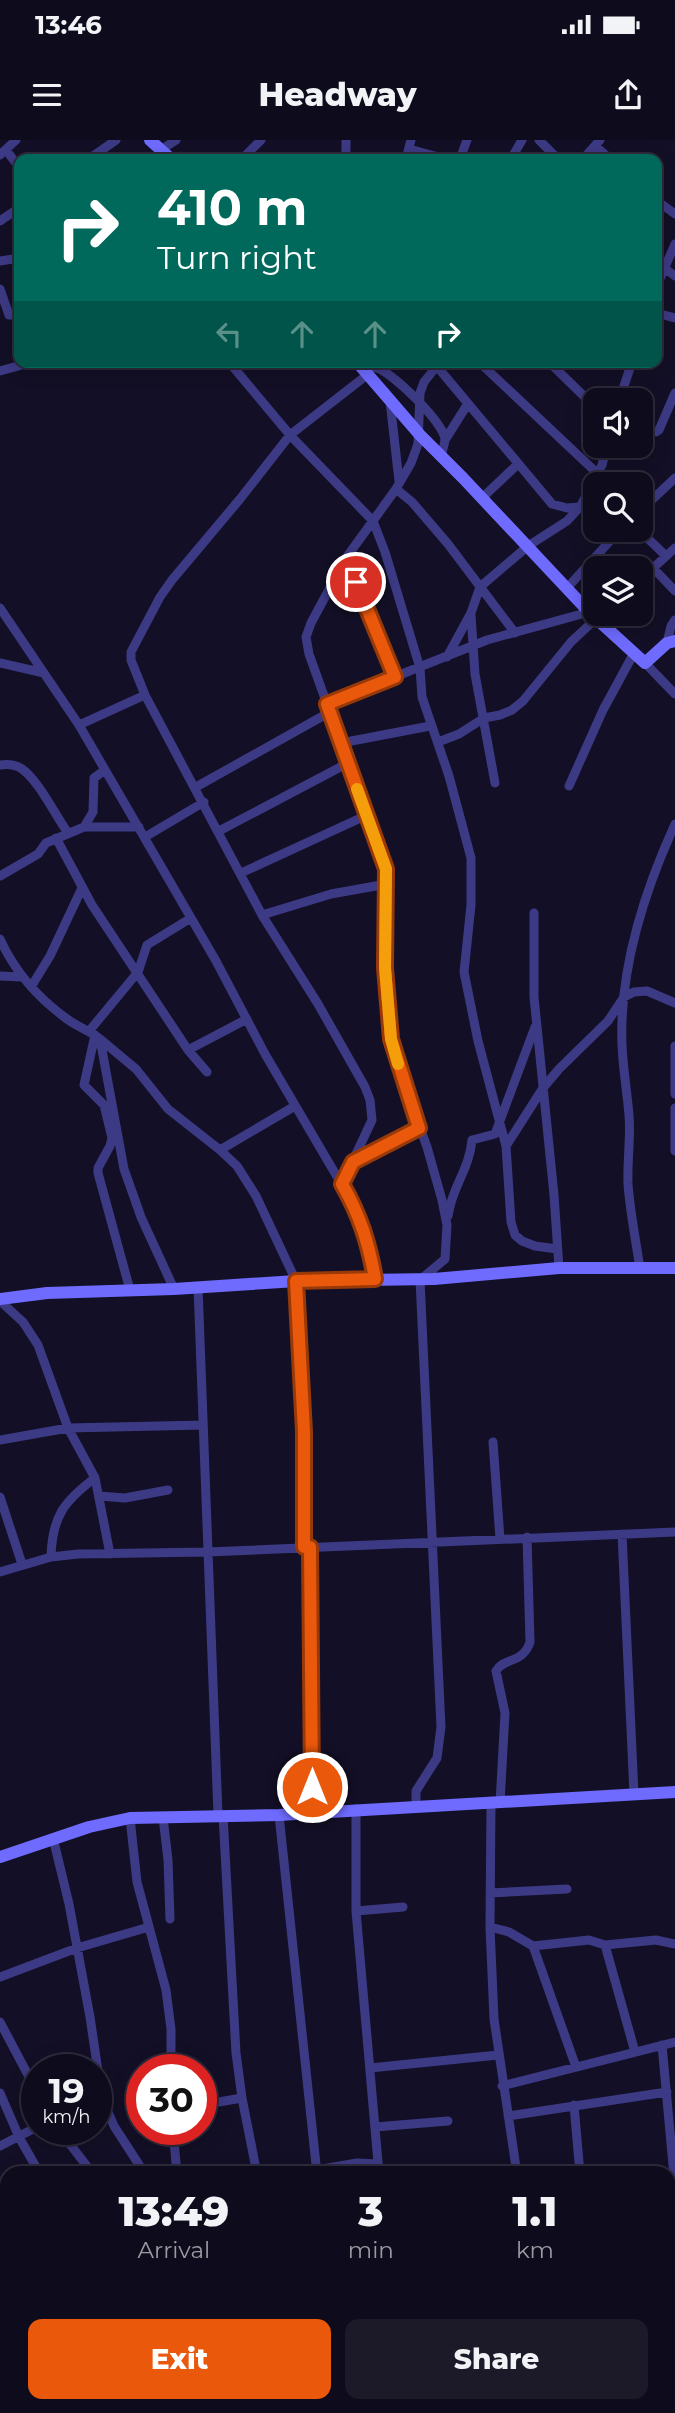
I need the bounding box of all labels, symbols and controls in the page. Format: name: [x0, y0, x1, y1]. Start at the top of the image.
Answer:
text: 13:46: [35, 9, 102, 41]
text: Headway: [258, 75, 417, 114]
icon: menu: [28, 76, 66, 114]
icon: share: [609, 76, 647, 114]
text: 410 m: [157, 178, 307, 237]
icon: right: [42, 182, 133, 273]
text: Turn right: [157, 238, 317, 277]
icon: left: [210, 315, 248, 353]
icon: ahead: [283, 315, 321, 353]
icon: ahead: [356, 315, 394, 353]
icon: right: [429, 315, 467, 353]
map controls: [583, 388, 653, 626]
button: sound: [583, 388, 653, 458]
button: search: [583, 472, 653, 542]
pin: [326, 552, 386, 612]
button: layers: [583, 556, 653, 626]
icon: arrive: [337, 563, 375, 601]
position arrow: [275, 1750, 349, 1824]
speed limit sign: 30: [126, 2054, 217, 2145]
text: 19: [48, 2069, 85, 2112]
text: km/h: [42, 2106, 91, 2128]
text: 13:49: [118, 2185, 229, 2237]
text: 3: [358, 2185, 383, 2237]
text: 1.1: [512, 2185, 558, 2237]
text: Arrival: [138, 2236, 210, 2264]
text: min: [348, 2236, 394, 2264]
text: km: [516, 2236, 554, 2264]
button: Exit: [28, 2319, 331, 2399]
button: Share: [345, 2319, 648, 2399]

